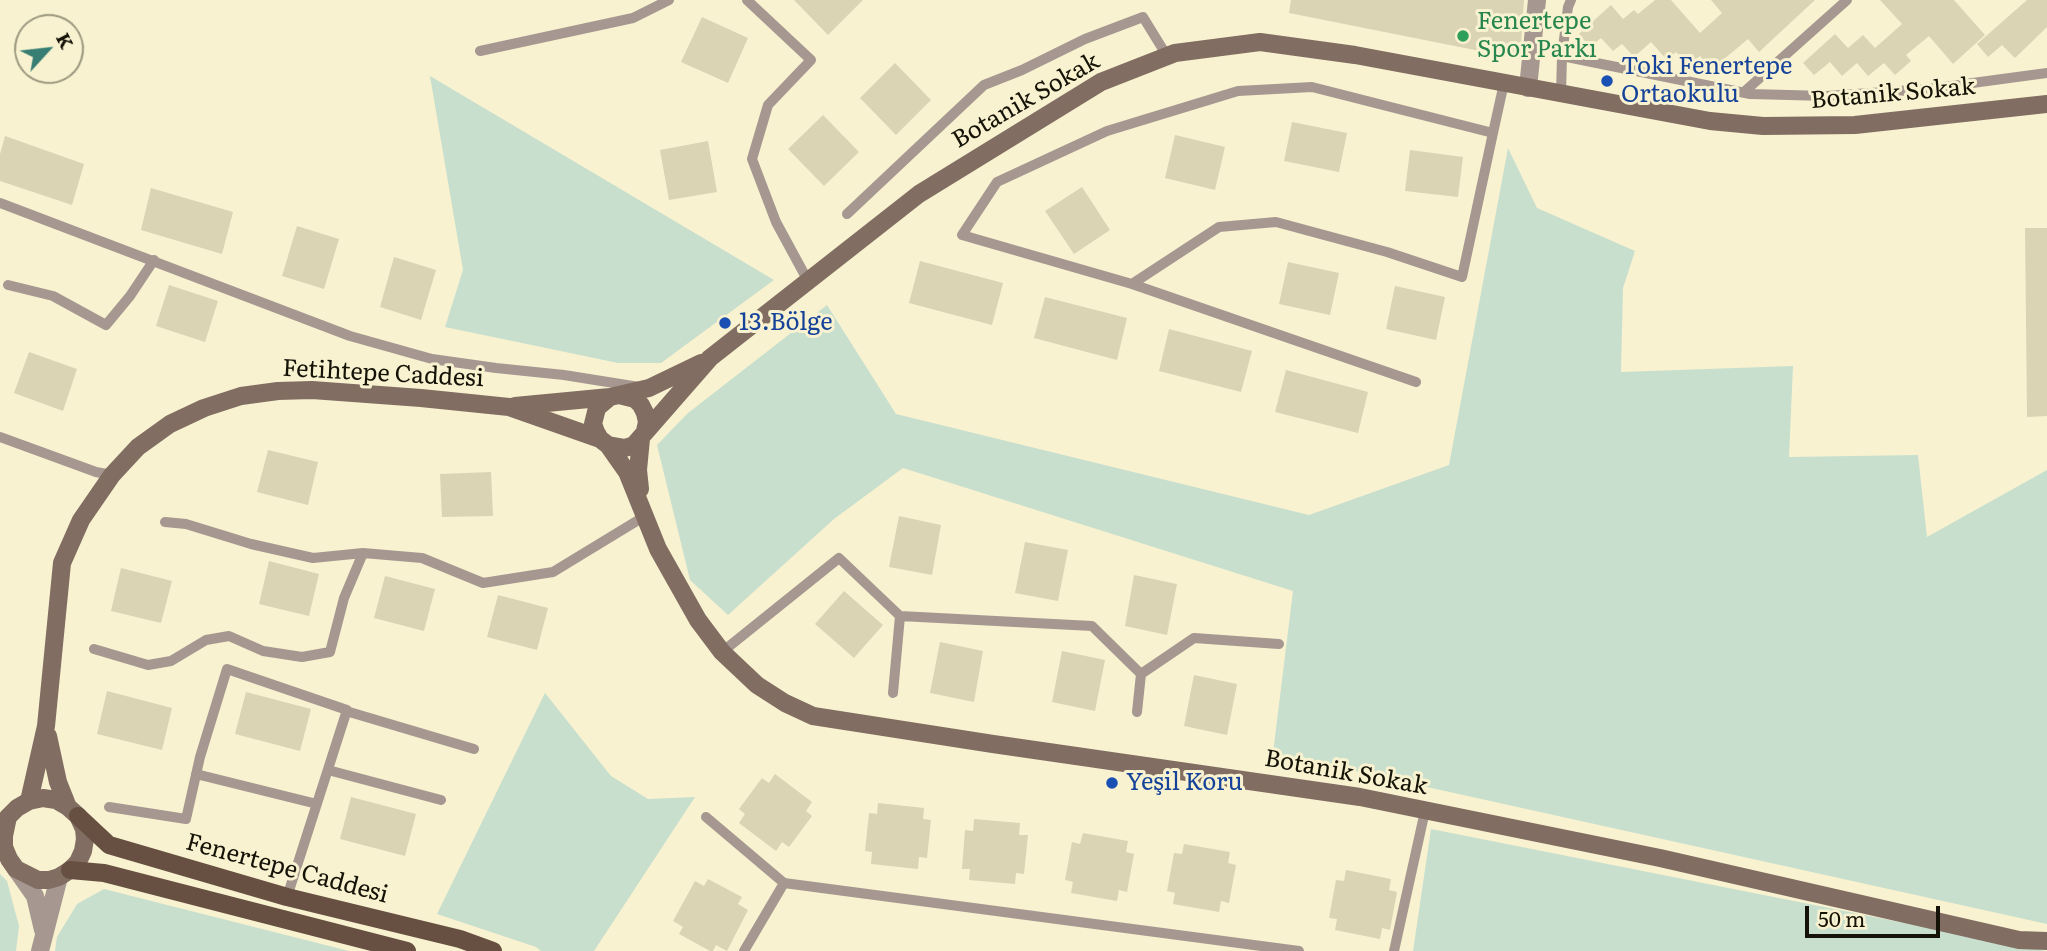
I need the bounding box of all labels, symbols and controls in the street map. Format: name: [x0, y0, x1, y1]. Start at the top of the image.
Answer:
place label: Fenertepe Spor Parkı: [1477, 8, 1597, 64]
north arrow: [14, 14, 84, 84]
text: K: [50, 27, 82, 53]
marker: Fenertepe Spor Parkı: [1455, 28, 1471, 44]
street label: Botanik Sokak: [947, 47, 1105, 155]
place label: Toki Fenertepe Ortaokulu: [1621, 53, 1793, 109]
street label: Botanik Sokak: [1809, 72, 1977, 116]
marker: Toki Fenertepe Ortaokulu: [1599, 73, 1615, 89]
place label: 13.Bölge: [739, 309, 833, 337]
marker: 13.Bölge: [717, 315, 733, 331]
street label: Fetihtepe Caddesi: [282, 354, 484, 394]
street label: Botanik Sokak: [1262, 744, 1430, 802]
place label: Yeşil Koru: [1126, 769, 1243, 797]
marker: Yeşil Koru: [1104, 775, 1120, 791]
street label: Fenertepe Caddesi: [183, 828, 391, 910]
scale bar: [1809, 892, 1944, 936]
text: 50 m: [1818, 902, 1865, 933]

